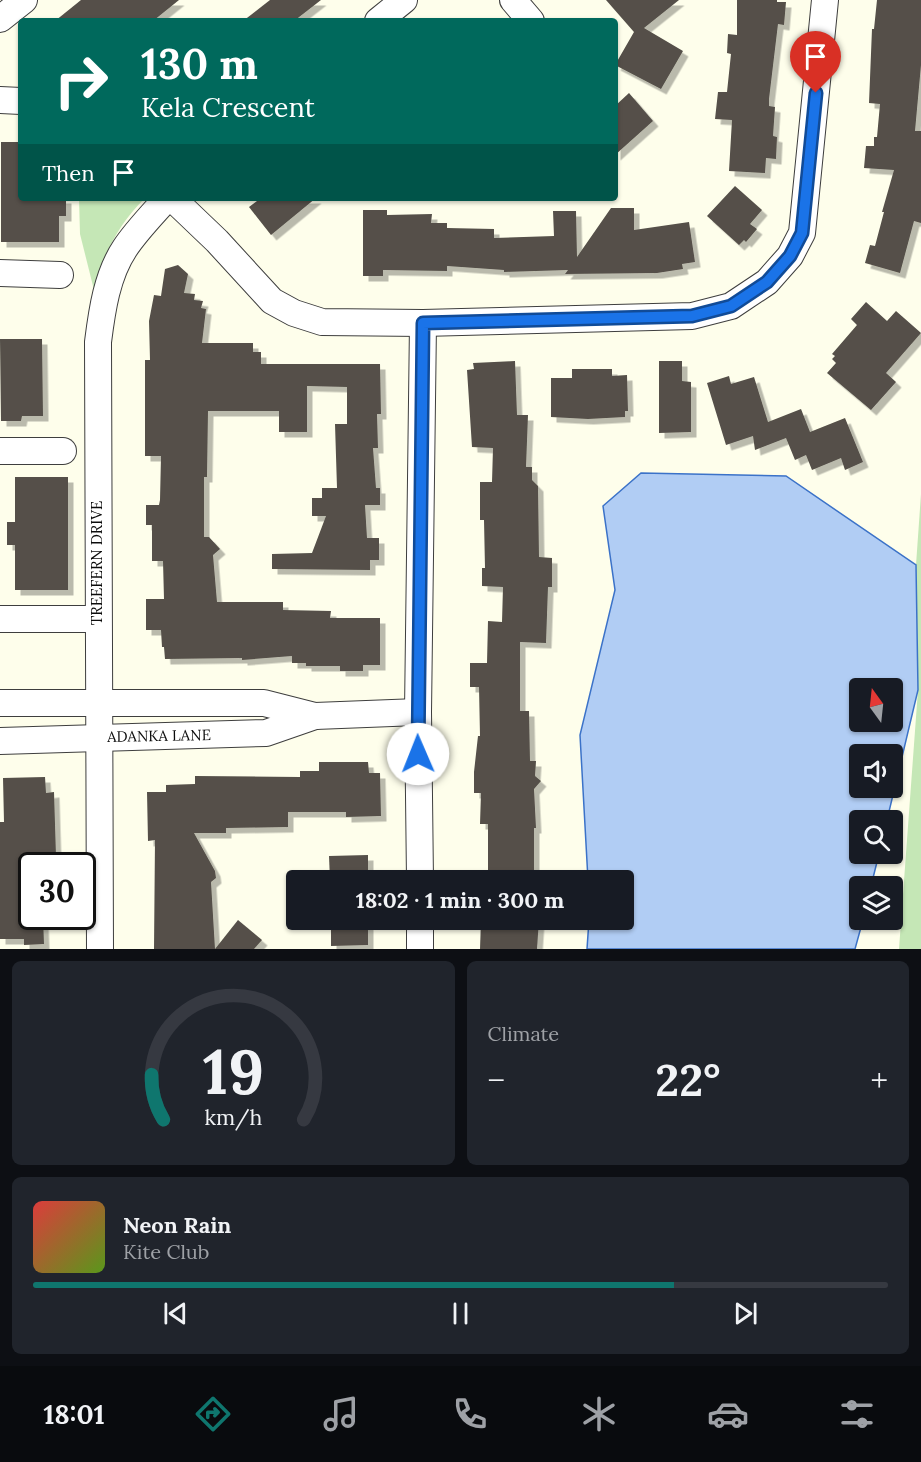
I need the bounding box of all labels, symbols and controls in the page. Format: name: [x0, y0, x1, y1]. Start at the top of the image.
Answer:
pin: [790, 31, 841, 93]
text: 130 m: [141, 37, 258, 91]
icon: arrive: [799, 40, 832, 73]
icon: right: [42, 42, 120, 120]
text: Kela Crescent: [141, 90, 315, 124]
icon: arrive: [107, 156, 140, 189]
text: Then: [42, 159, 95, 187]
street label: TREEFERN DRIVE: [87, 501, 106, 625]
north arrow: [849, 678, 903, 732]
map controls: [849, 678, 903, 930]
position arrow: [386, 722, 450, 786]
street label: ADANKA LANE: [106, 725, 211, 746]
button: sound: [849, 744, 903, 798]
button: search: [849, 810, 903, 864]
speed limit sign: 30: [18, 852, 96, 930]
button: layers: [849, 876, 903, 930]
text: 18:02 · 1 min · 300 m: [356, 886, 564, 914]
text: Climate: [488, 1021, 559, 1046]
text: 19: [203, 1031, 264, 1111]
text: 22°: [655, 1051, 720, 1108]
text: −: [488, 1059, 505, 1101]
text: +: [870, 1059, 888, 1101]
text: km/h: [204, 1103, 262, 1131]
text: Neon Rain: [123, 1211, 231, 1239]
text: Kite Club: [123, 1239, 209, 1264]
icon: previous: [159, 1297, 192, 1330]
icon: pause: [444, 1297, 477, 1330]
icon: next: [729, 1297, 762, 1330]
icon: directions: [192, 1393, 234, 1435]
icon: music: [320, 1393, 362, 1435]
icon: phone: [449, 1393, 491, 1435]
icon: climate: [578, 1393, 620, 1435]
icon: car: [707, 1393, 749, 1435]
icon: filters: [836, 1393, 878, 1435]
text: 18:01: [43, 1397, 105, 1431]

